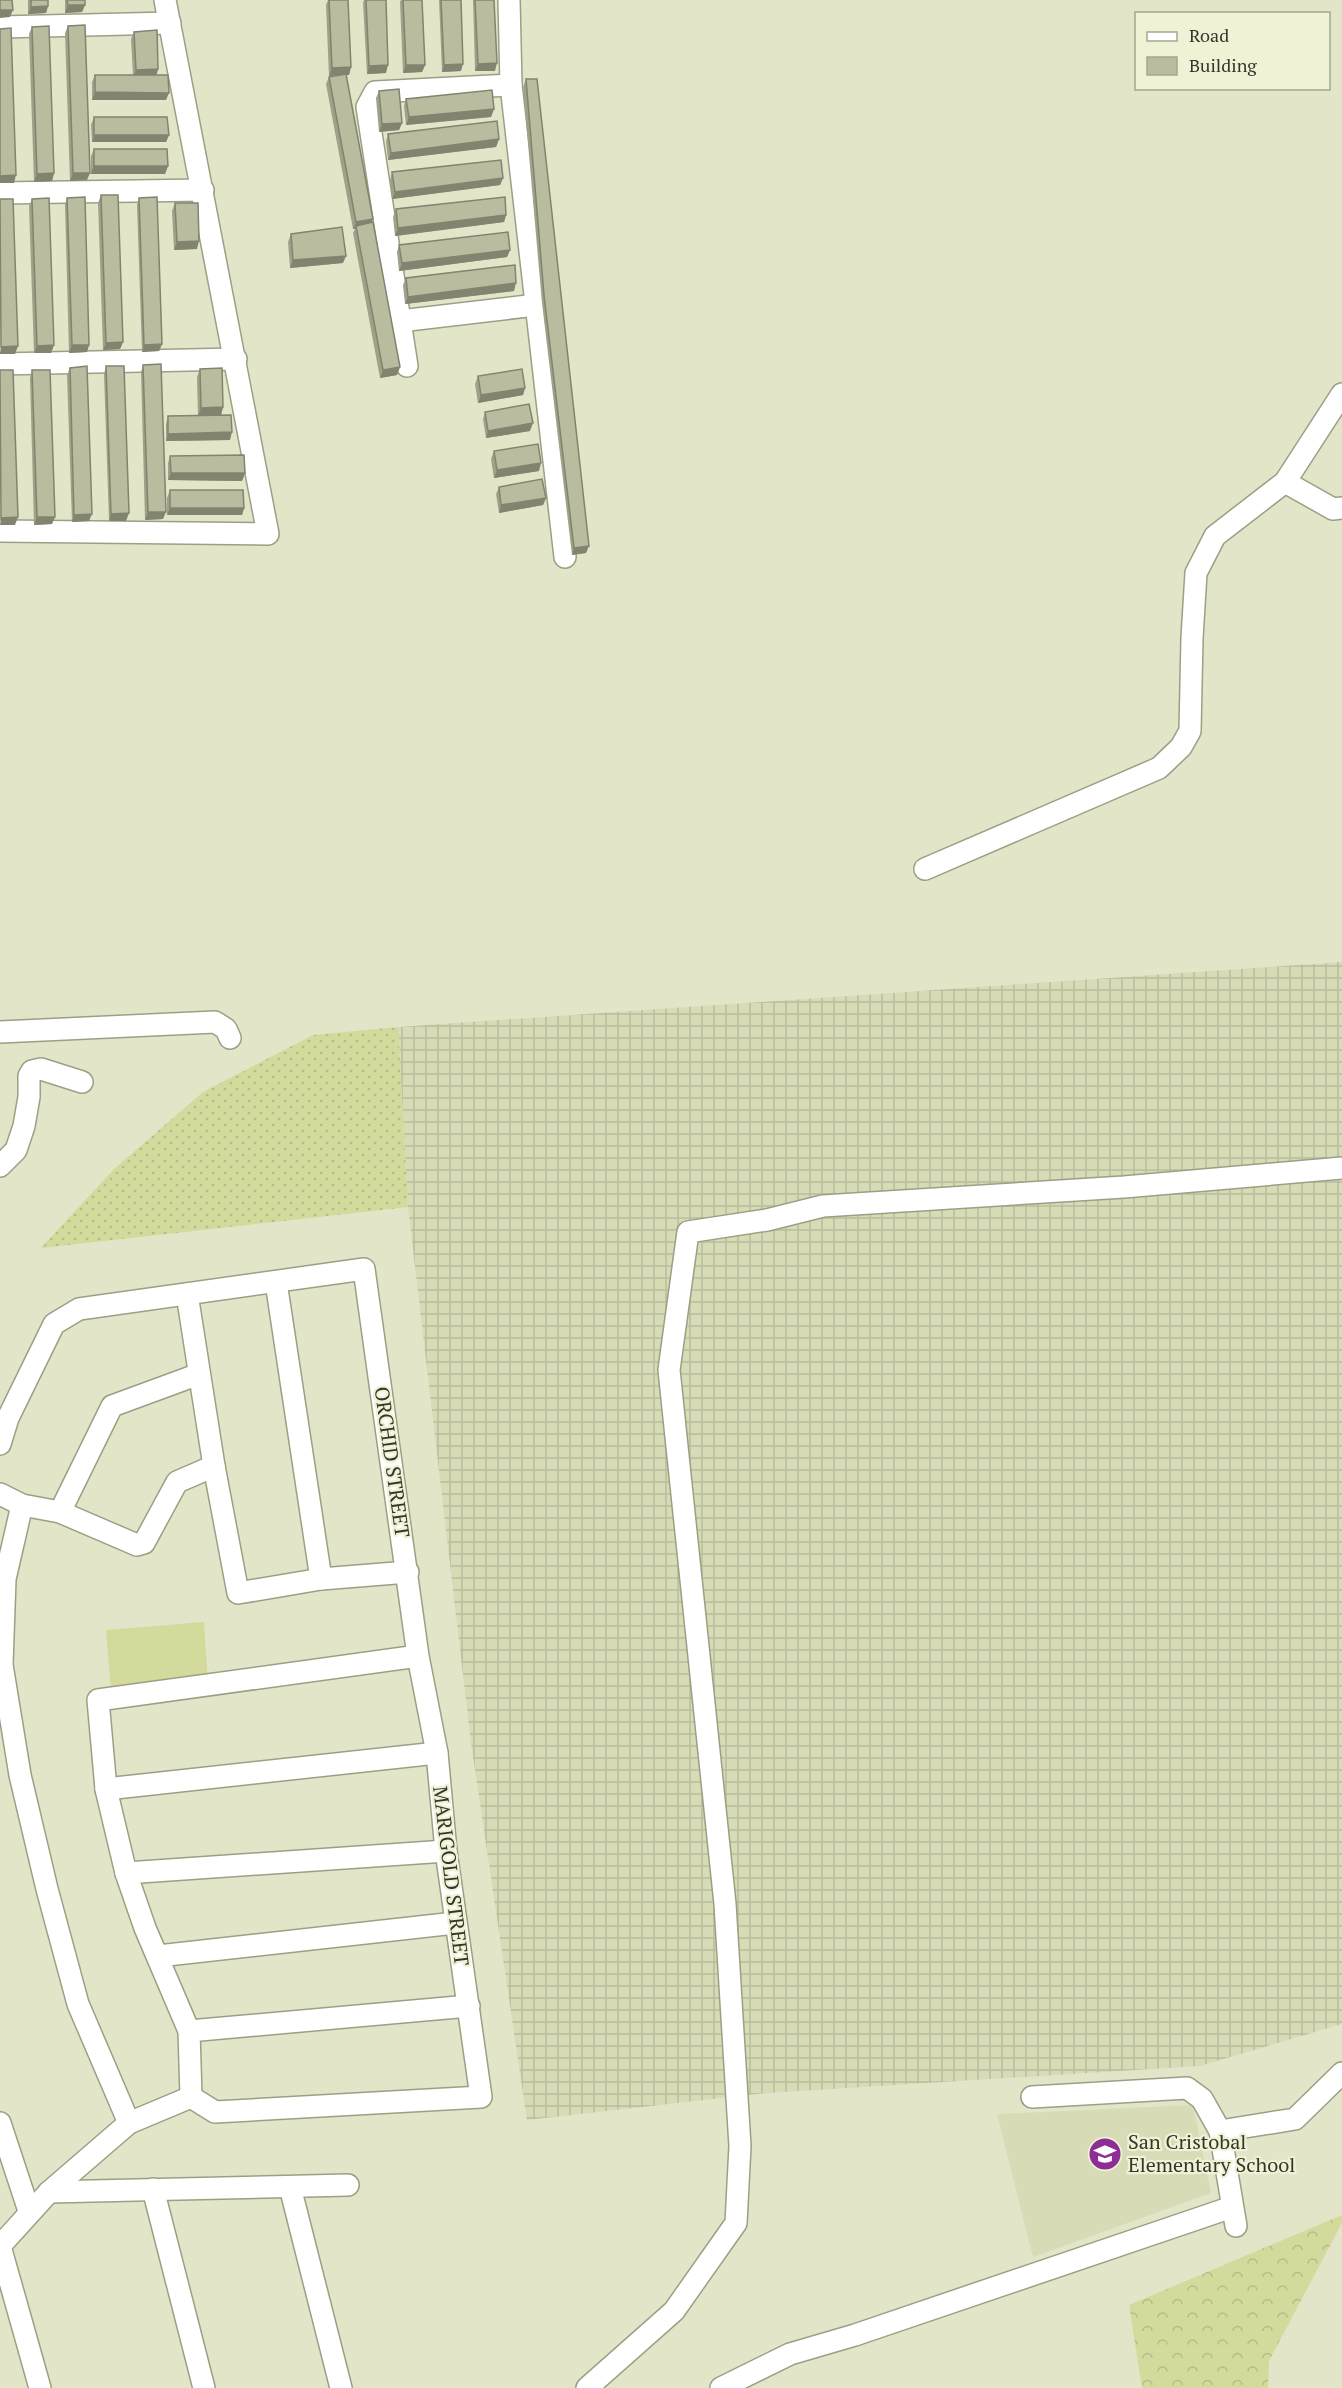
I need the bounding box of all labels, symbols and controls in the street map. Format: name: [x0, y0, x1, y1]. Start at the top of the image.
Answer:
legend: [1135, 12, 1330, 90]
text: Road: [1189, 23, 1229, 47]
text: Building: [1189, 53, 1257, 77]
street label: ORCHID STREET: [369, 1385, 416, 1539]
street label: MARIGOLD STREET: [427, 1785, 476, 1967]
place label: San Cristobal Elementary School: [1128, 2128, 1295, 2178]
school or university icon: San Cristobal Elementary School: [1087, 2136, 1123, 2172]

